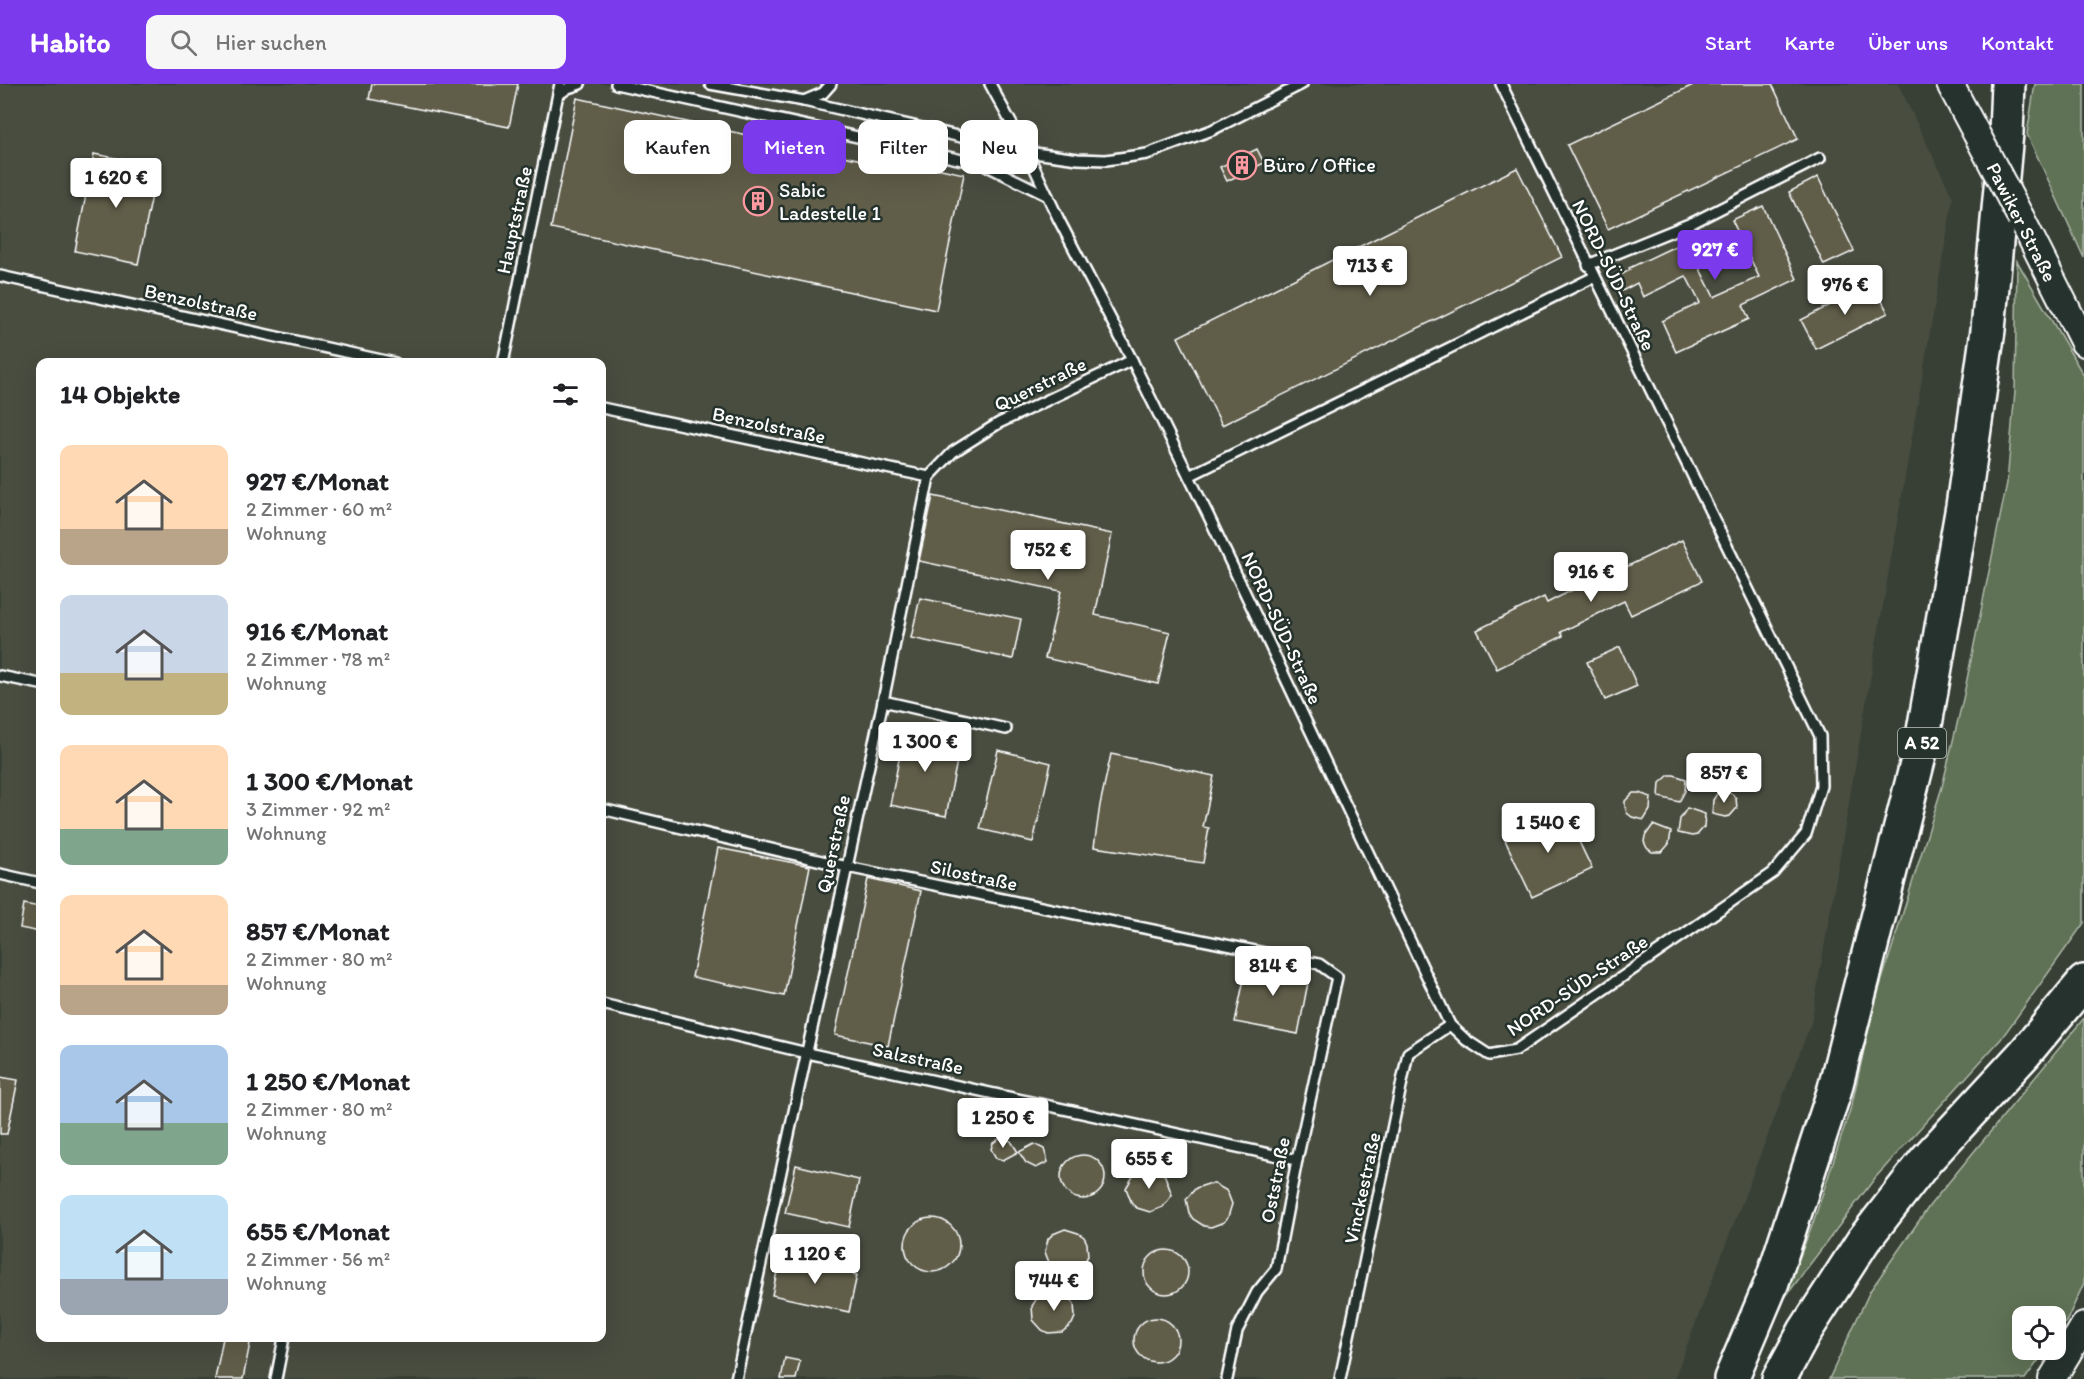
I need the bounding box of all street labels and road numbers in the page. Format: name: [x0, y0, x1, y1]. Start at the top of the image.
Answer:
street label: Pawiker Straße: [1982, 158, 2062, 286]
street label: Hauptstraße: [491, 164, 537, 276]
street label: NORD-SÜD-Straße: [1567, 195, 1661, 355]
street label: Benzolstraße: [142, 278, 260, 326]
street label: Querstraße: [990, 351, 1090, 417]
street label: Benzolstraße: [710, 401, 828, 449]
street label: NORD-SÜD-Straße: [1236, 548, 1328, 708]
road number: A 52: [1898, 728, 1946, 758]
street label: Querstraße: [811, 793, 855, 895]
street label: Silostraße: [928, 854, 1020, 896]
street label: NORD-SÜD-Straße: [1502, 929, 1652, 1041]
street label: Salzstraße: [870, 1037, 966, 1079]
street label: Vinckestraße: [1338, 1130, 1386, 1246]
street label: Oststraße: [1255, 1135, 1295, 1225]

